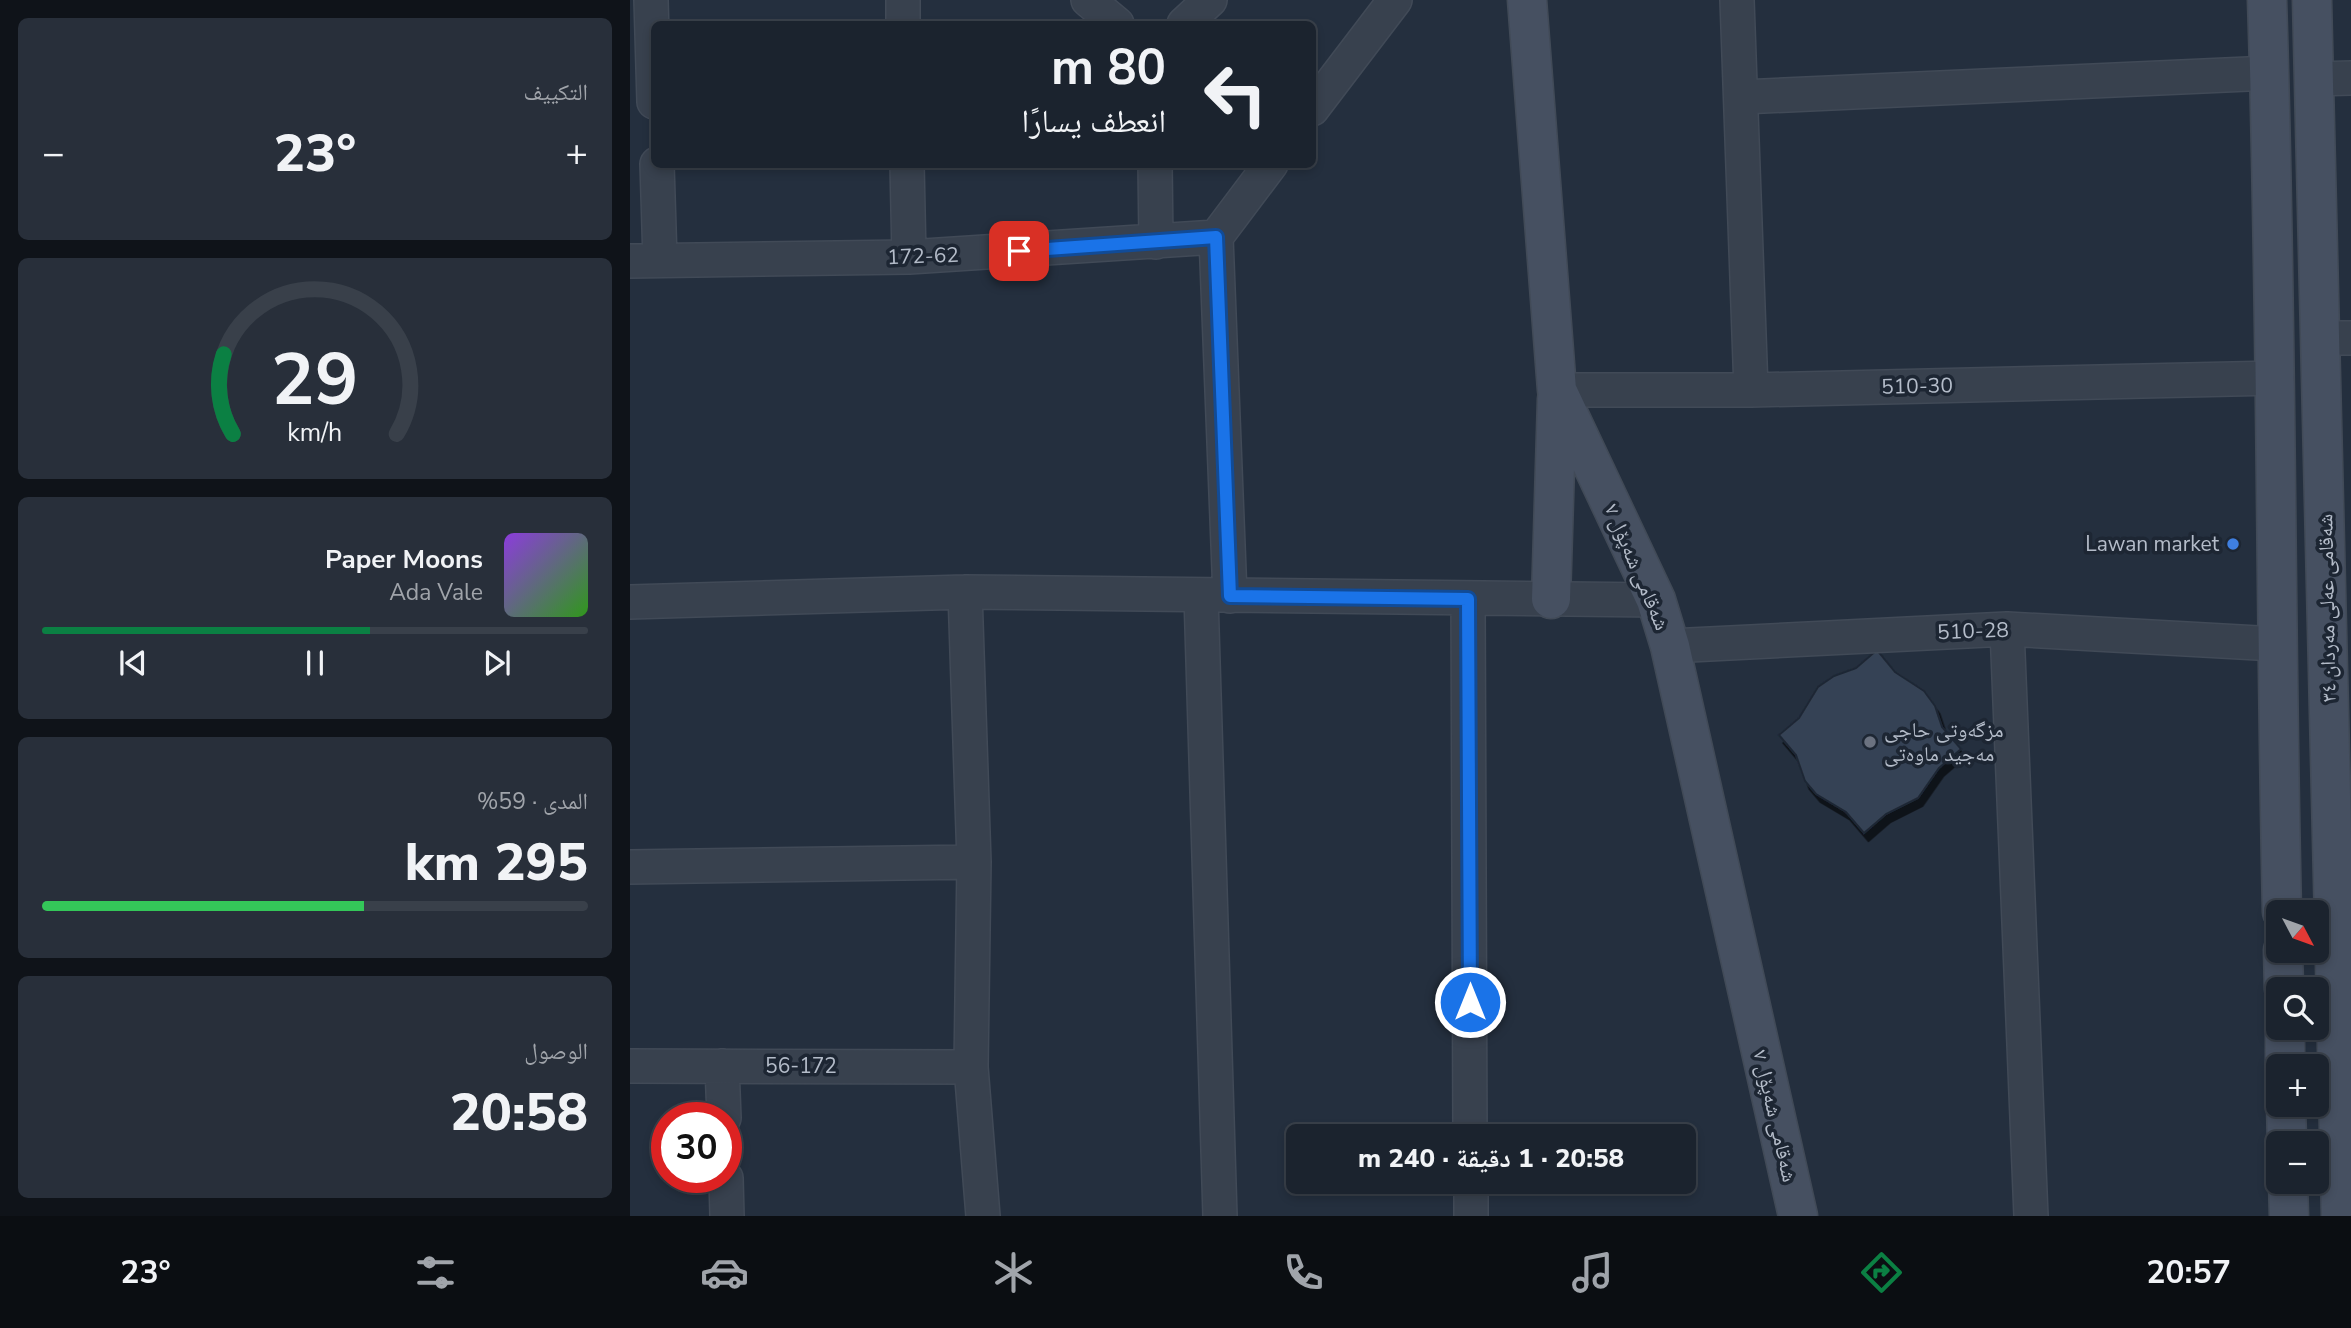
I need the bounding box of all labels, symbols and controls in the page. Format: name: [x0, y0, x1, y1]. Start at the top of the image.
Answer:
text: 80 m: [1051, 34, 1166, 101]
icon: left: [1190, 49, 1281, 140]
text: التكييف: [523, 77, 588, 108]
text: انعطف يسارًا: [1022, 100, 1166, 143]
text: 23°: [274, 118, 356, 189]
text: −: [42, 128, 65, 179]
text: +: [565, 128, 588, 179]
pin: [989, 221, 1049, 281]
icon: arrive: [1000, 232, 1038, 270]
street label: 172-62: [887, 241, 959, 271]
text: 29: [271, 331, 359, 431]
street label: 510-30: [1881, 371, 1953, 401]
text: km/h: [287, 416, 343, 450]
street label: شەقامی شەپۆل ٧: [1598, 500, 1676, 634]
street label: شەقامی عەلی مەردان ٣٤: [2311, 513, 2343, 703]
place label: Lawan market: [2085, 530, 2220, 558]
marker: Lawan market: [2225, 536, 2241, 552]
text: Paper Moons: [325, 542, 483, 577]
text: Ada Vale: [389, 577, 483, 608]
street label: 510-28: [1937, 616, 2009, 646]
icon: previous: [114, 644, 152, 682]
icon: pause: [296, 644, 334, 682]
icon: next: [478, 644, 516, 682]
place label: مزگەوتی حاجی مەجید ماوەتی: [1884, 716, 2004, 768]
marker: مزگەوتی حاجی مەجید ماوەتی: [1862, 734, 1878, 750]
text: المدى · 59%: [477, 786, 588, 817]
text: 295 km: [405, 827, 588, 898]
north arrow: [2266, 900, 2329, 962]
map controls: [2266, 900, 2329, 1194]
position arrow: [1433, 965, 1507, 1039]
button: search: [2266, 977, 2329, 1040]
text: الوصول: [524, 1036, 588, 1067]
street label: شەقامی شەپۆل ٧: [1746, 1047, 1804, 1185]
street label: 56-172: [765, 1052, 837, 1080]
button: +: [2266, 1054, 2329, 1117]
text: 20:58: [450, 1077, 588, 1148]
speed limit sign: 30: [651, 1102, 742, 1193]
button: −: [2266, 1131, 2329, 1194]
text: 20:58 · 1 دقيقة · 240 m: [1358, 1141, 1624, 1176]
icon: filters: [411, 1248, 460, 1297]
icon: car: [700, 1248, 749, 1297]
icon: climate: [989, 1248, 1038, 1297]
icon: phone: [1279, 1248, 1328, 1297]
icon: music: [1568, 1248, 1617, 1297]
icon: directions: [1857, 1248, 1906, 1297]
text: 23°: [120, 1251, 171, 1294]
text: 20:57: [2146, 1251, 2231, 1294]

